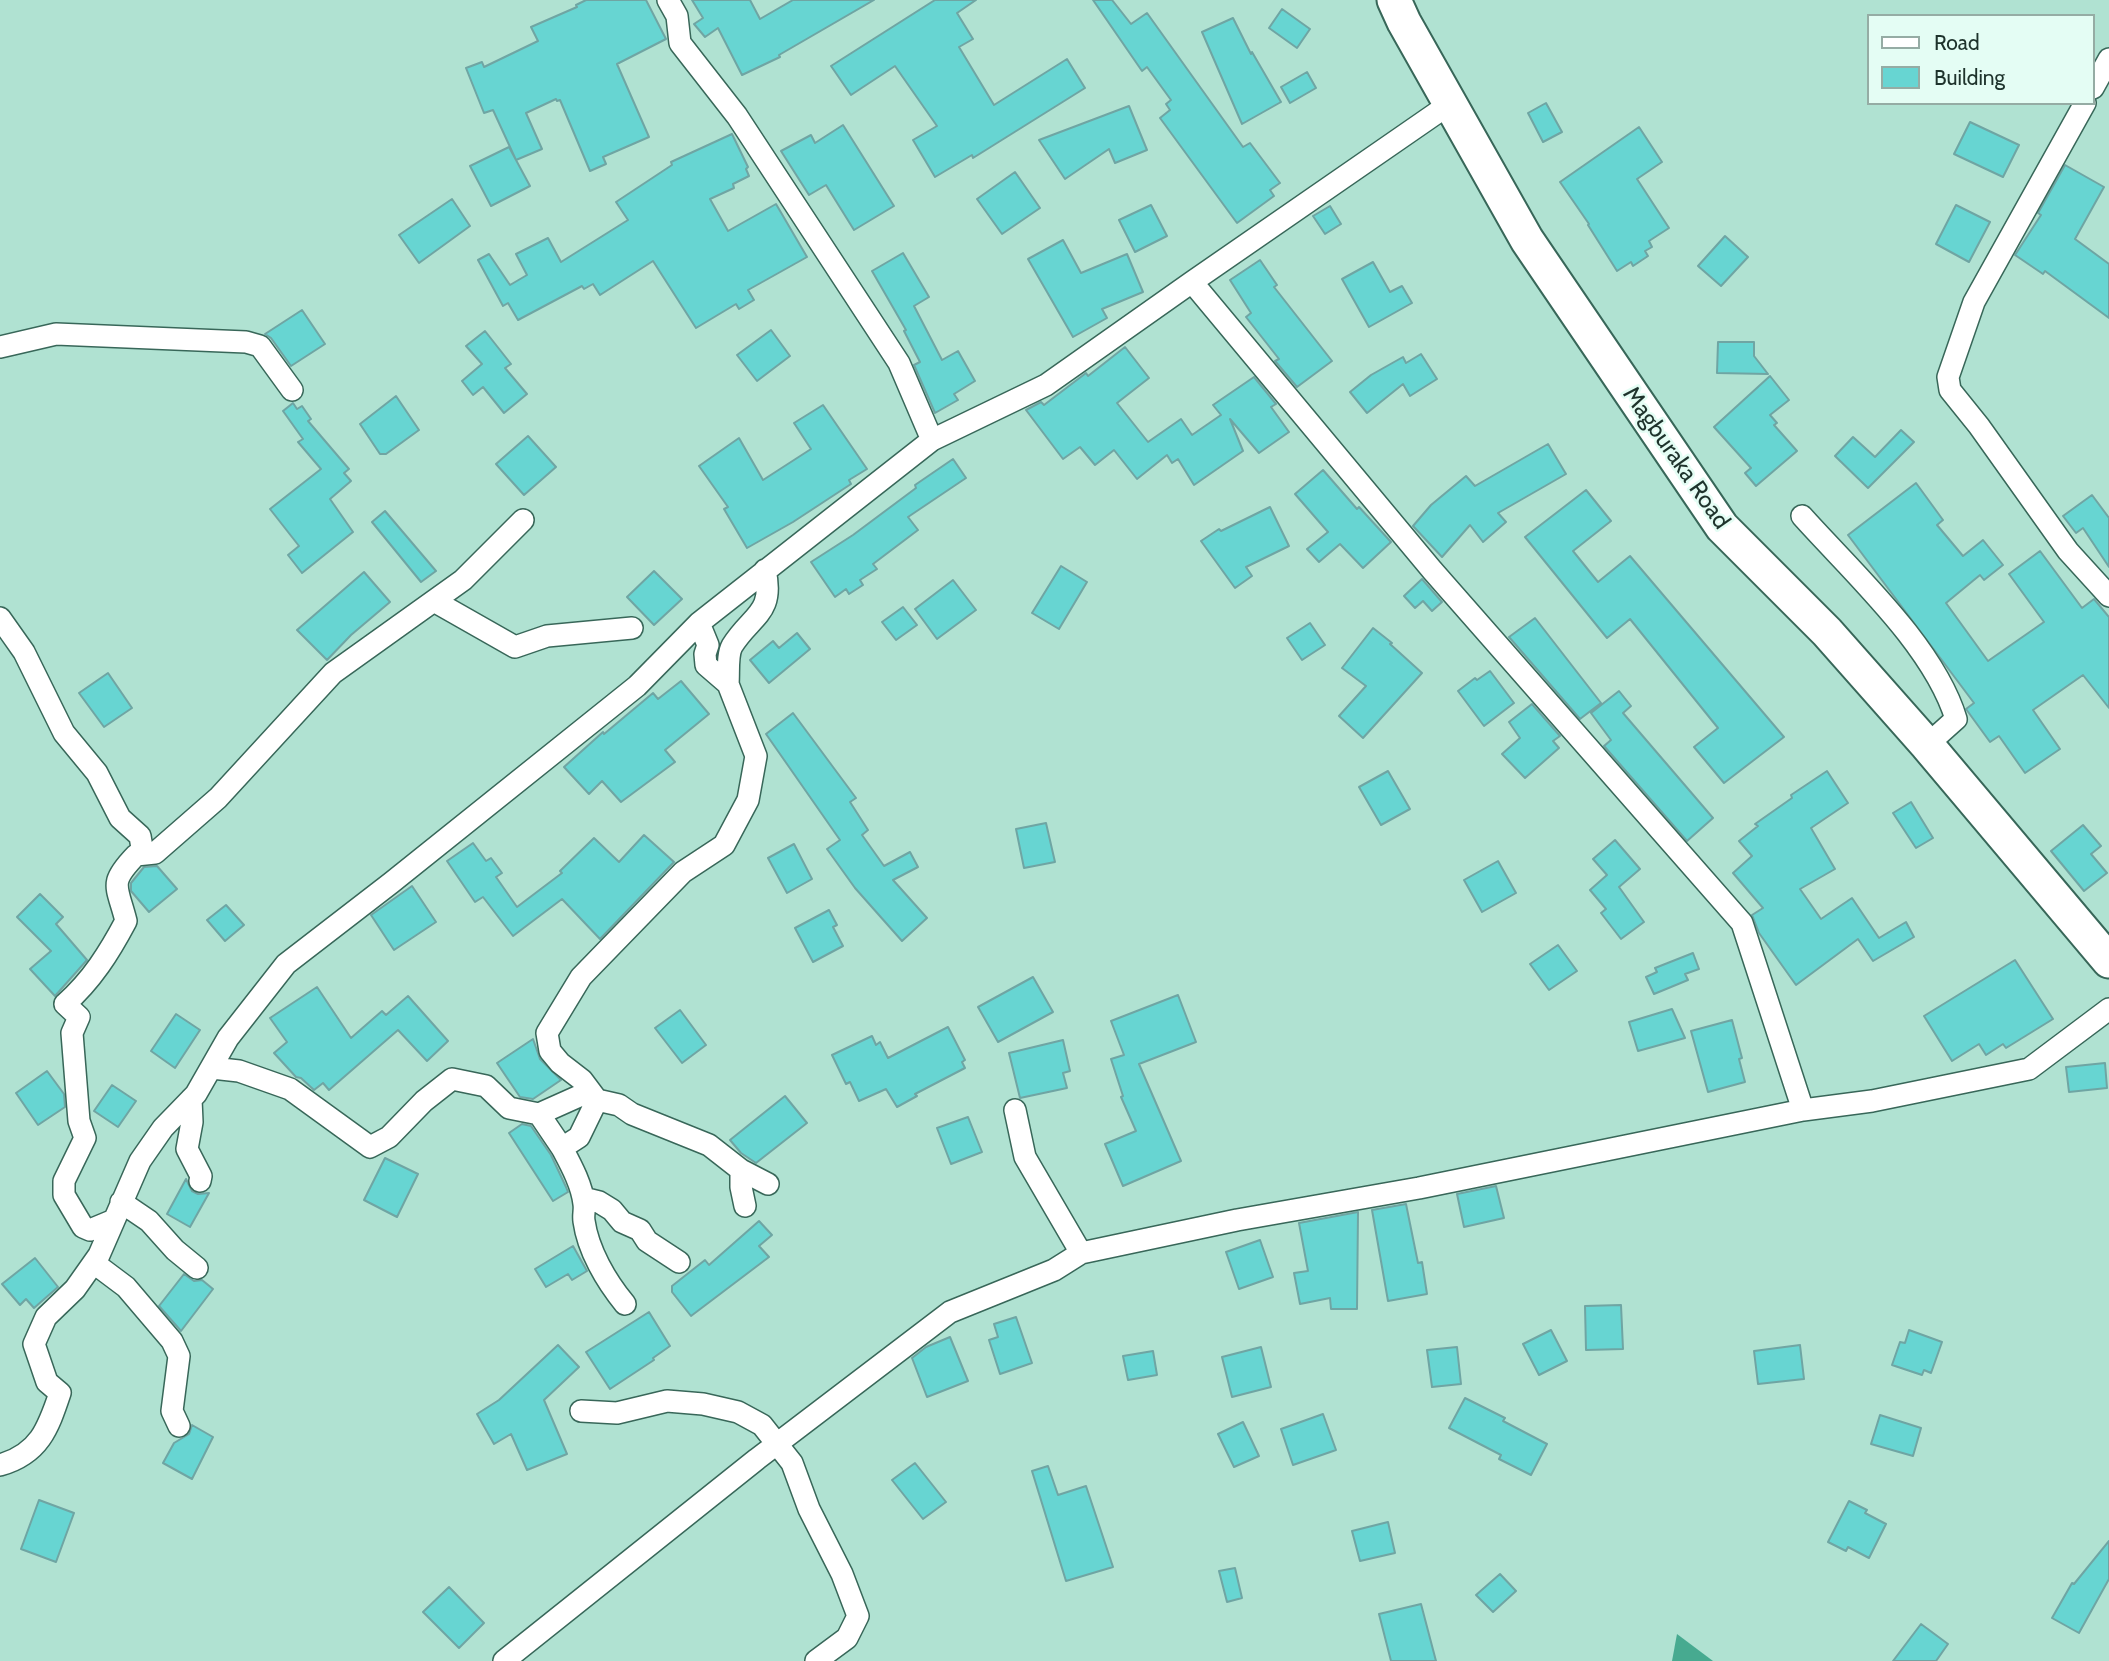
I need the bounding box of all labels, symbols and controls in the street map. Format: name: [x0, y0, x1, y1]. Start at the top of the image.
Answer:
legend: [1868, 14, 2095, 105]
text: Road: [1934, 30, 1980, 55]
text: Building: [1934, 65, 2005, 90]
street label: Magburaka Road: [1616, 381, 1736, 535]

